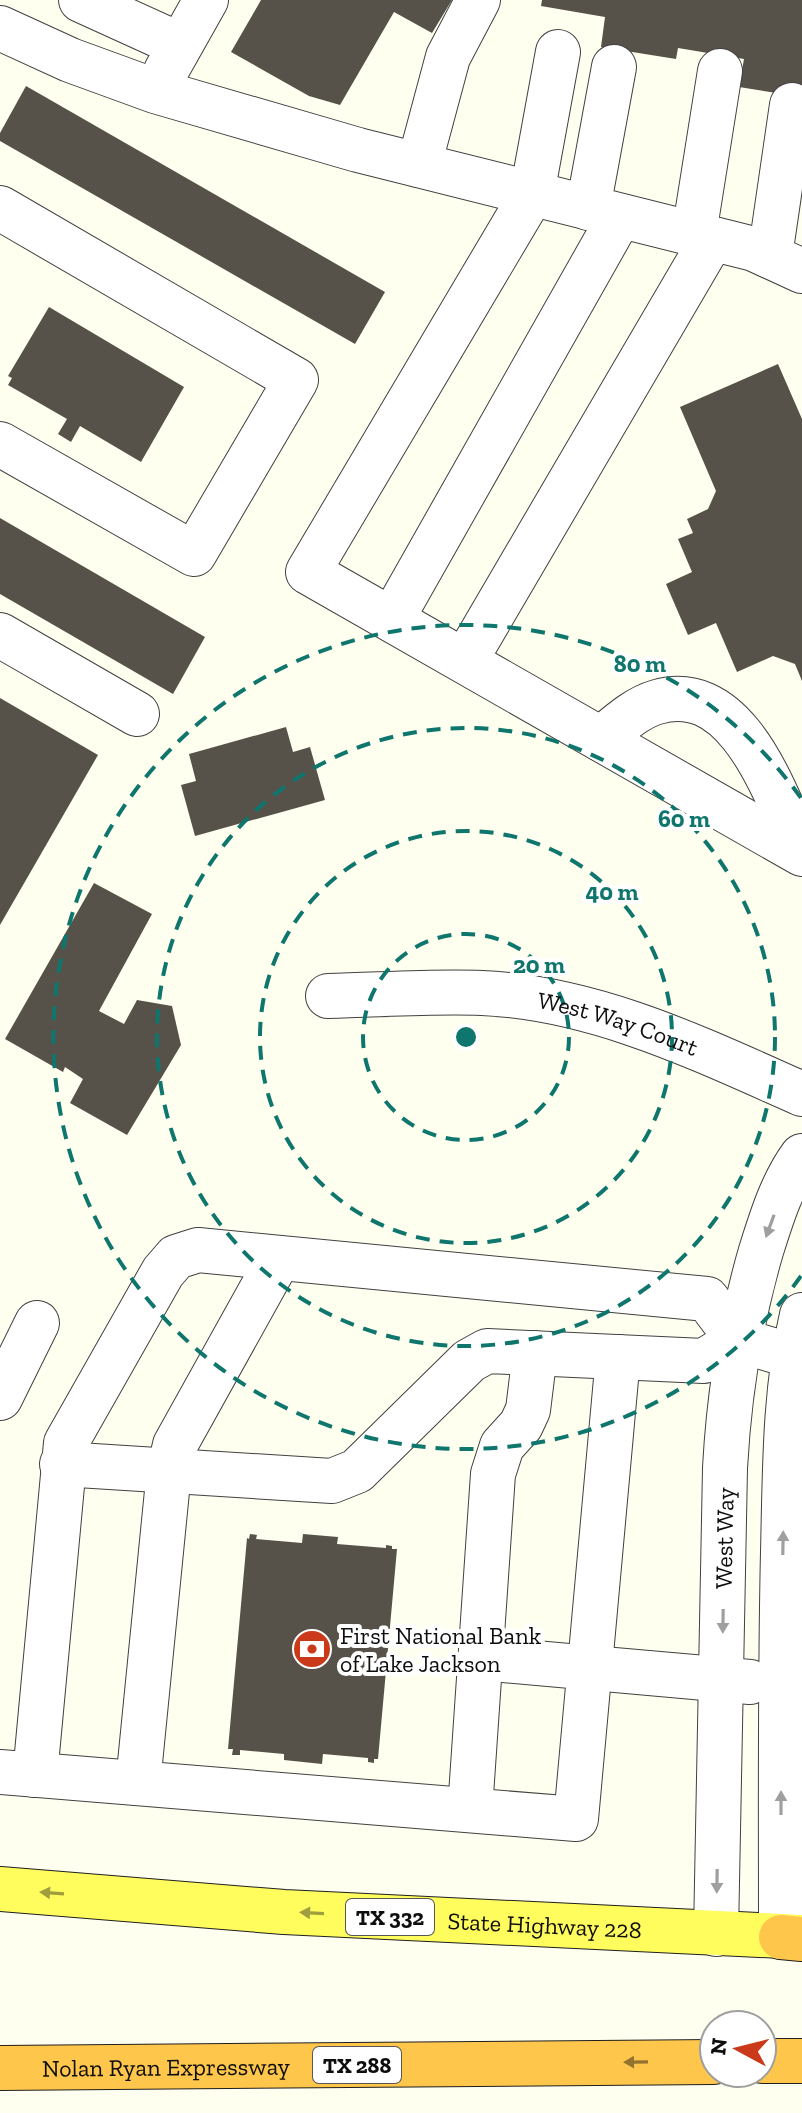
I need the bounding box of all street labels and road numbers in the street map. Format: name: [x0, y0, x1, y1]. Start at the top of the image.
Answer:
street label: West Way Court: [536, 985, 703, 1062]
street label: West Way: [708, 1486, 739, 1589]
road number: TX 332: [346, 1899, 434, 1935]
street label: State Highway 228: [447, 1905, 642, 1944]
road number: TX 288: [313, 2047, 401, 2083]
street label: Nolan Ryan Expressway: [42, 2051, 291, 2082]

